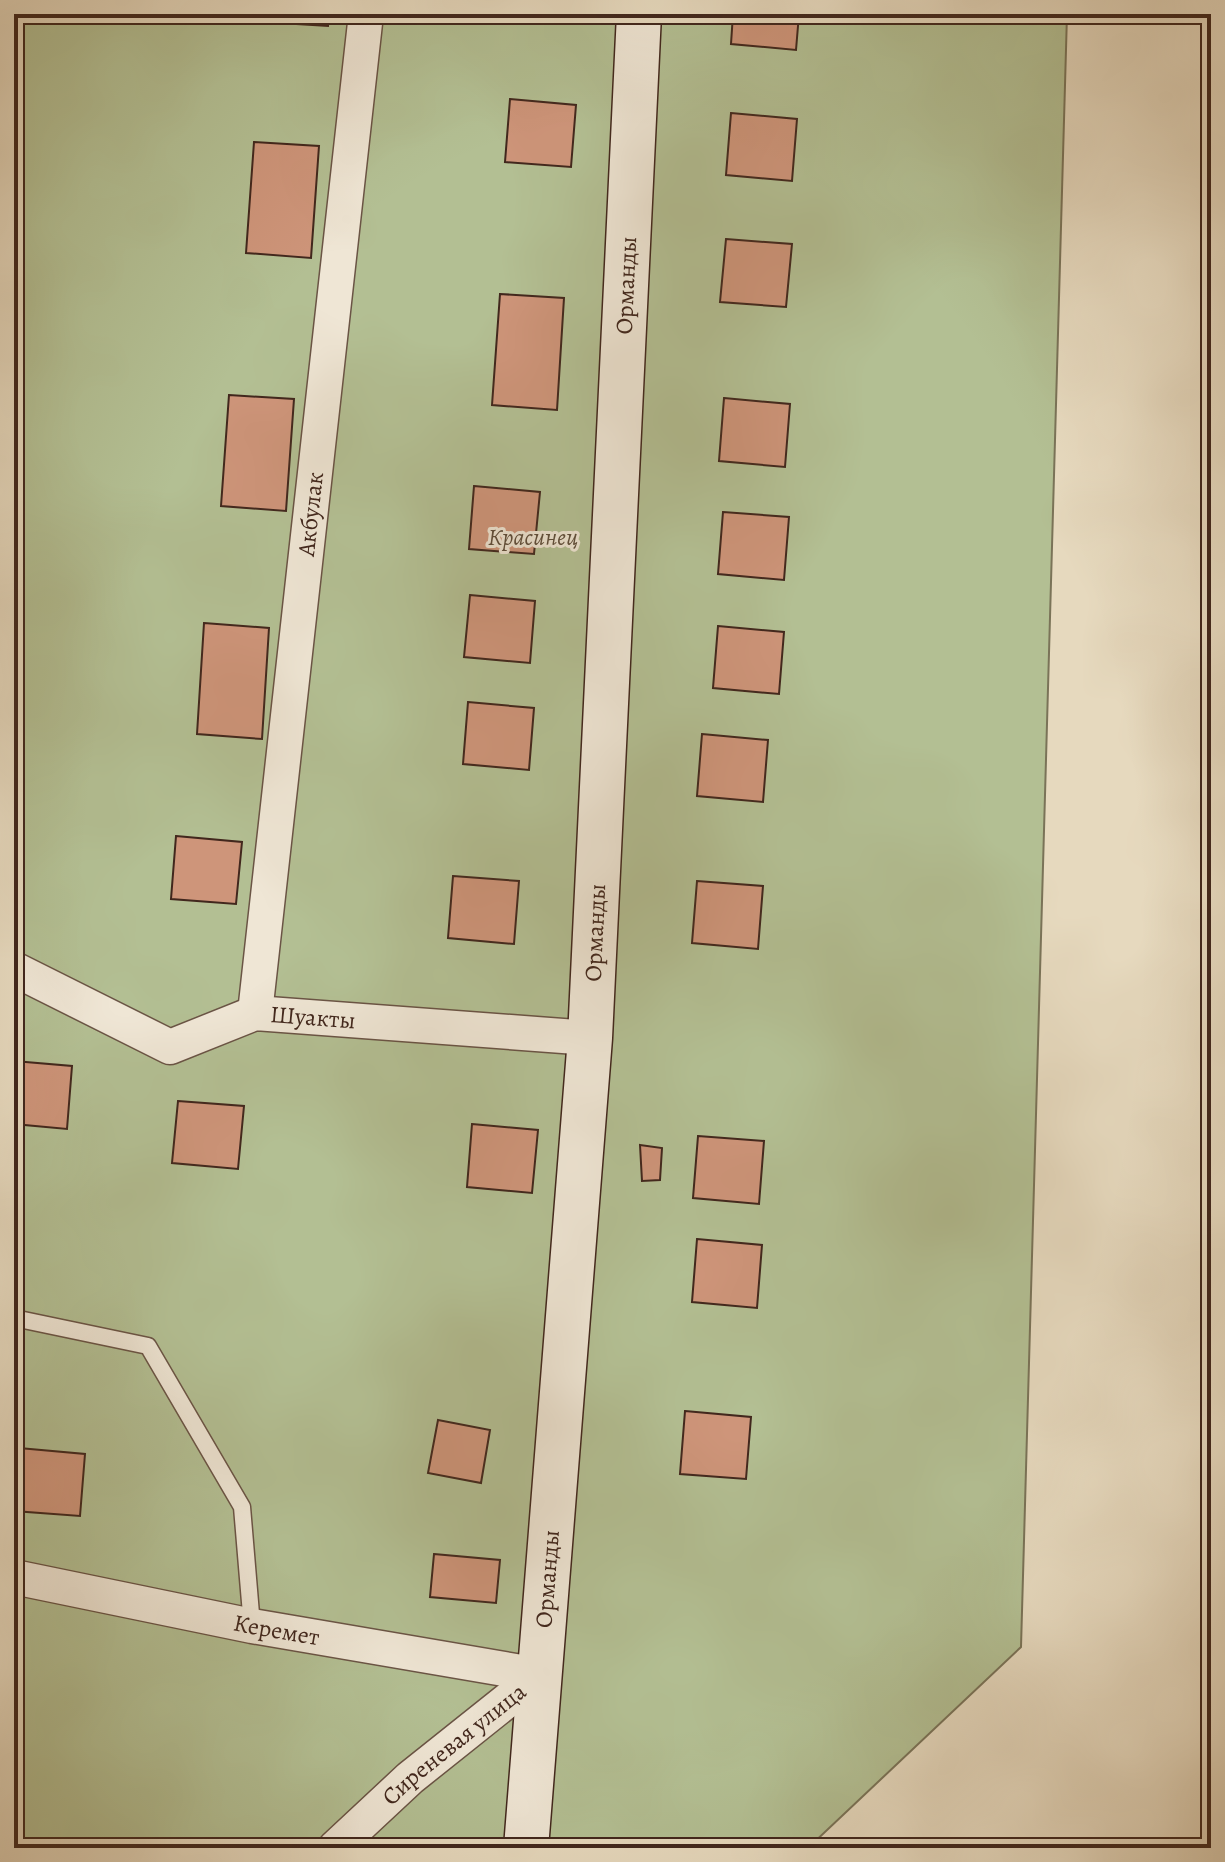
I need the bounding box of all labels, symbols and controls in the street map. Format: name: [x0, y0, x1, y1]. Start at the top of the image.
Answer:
street label: Орманды: [608, 236, 644, 335]
street label: Акбулак: [290, 470, 331, 559]
park label: Красинец: [488, 521, 578, 553]
street label: Орманды: [577, 883, 613, 982]
street label: Шуакты: [269, 998, 357, 1036]
street label: Орманды: [527, 1529, 567, 1629]
street label: Керемет: [231, 1607, 322, 1653]
street label: Сиреневая улица: [375, 1676, 533, 1812]

